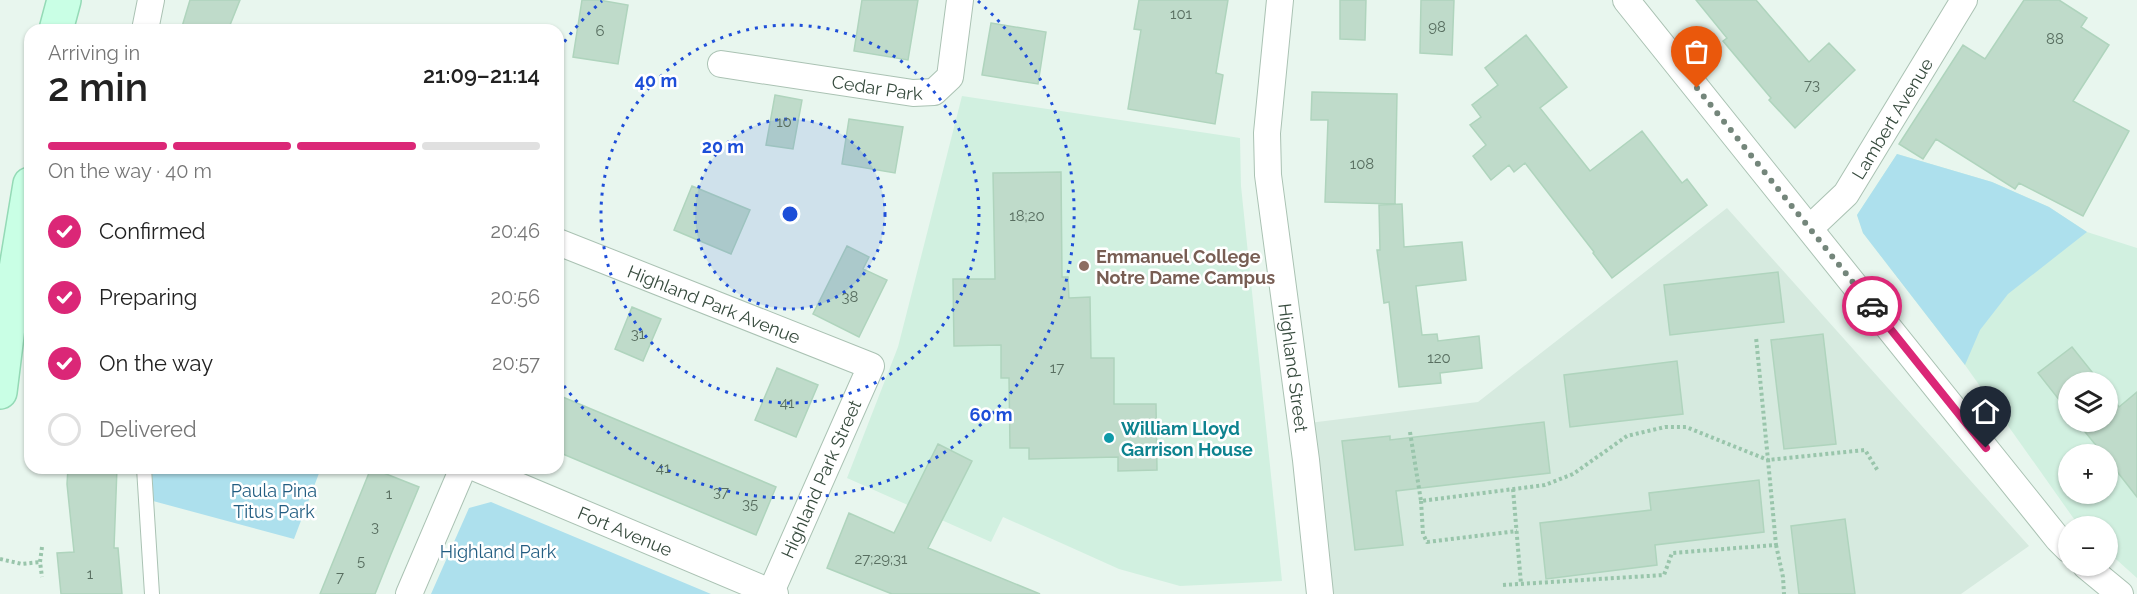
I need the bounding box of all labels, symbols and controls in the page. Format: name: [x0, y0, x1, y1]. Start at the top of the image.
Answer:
house number: 101: [1170, 5, 1193, 23]
house number: 98: [1428, 18, 1446, 36]
house number: 6: [595, 22, 605, 40]
pin: [1671, 26, 1722, 88]
house number: 88: [2046, 30, 2064, 48]
icon: bag: [1680, 35, 1713, 68]
text: Arriving in: [48, 41, 140, 65]
street label: Lambert Avenue: [1847, 54, 1937, 183]
text: 21:09–21:14: [423, 62, 540, 88]
text: 2 min: [48, 64, 148, 110]
text: 40 m: [635, 70, 677, 91]
street label: Cedar Park: [831, 70, 923, 103]
house number: 73: [1804, 76, 1820, 94]
house number: 10: [776, 113, 792, 131]
text: 20 m: [702, 136, 744, 157]
house number: 108: [1350, 155, 1374, 173]
text: On the way · 40 m: [48, 159, 212, 183]
centre of rings: [780, 204, 800, 224]
house number: 18;20: [1009, 207, 1045, 225]
icon: check: [48, 215, 81, 248]
text: Confirmed: [99, 218, 206, 244]
text: 20:46: [491, 219, 540, 243]
place label: Emmanuel College Notre Dame Campus: [1096, 246, 1275, 288]
marker: Emmanuel College Notre Dame Campus: [1077, 259, 1091, 273]
street label: Highland Park Avenue: [625, 260, 804, 348]
courier: [1842, 276, 1902, 336]
icon: check: [48, 281, 81, 314]
text: Preparing: [99, 284, 197, 310]
text: 20:56: [491, 285, 540, 309]
house number: 38: [842, 288, 859, 306]
icon: car: [1856, 290, 1889, 323]
street label: Highland Street: [1275, 302, 1313, 433]
house number: 31: [631, 325, 646, 343]
icon: check: [48, 347, 81, 380]
house number: 120: [1427, 349, 1451, 367]
text: On the way: [99, 350, 213, 376]
text: 20:57: [492, 351, 540, 375]
house number: 17: [1050, 359, 1064, 377]
map controls: [2058, 372, 2118, 576]
button: layers: [2058, 372, 2118, 432]
pin: [1960, 386, 2011, 448]
house number: 41: [780, 394, 795, 412]
icon: home: [1969, 395, 2002, 428]
street label: Highland Park Street: [777, 397, 865, 561]
text: 60 m: [969, 404, 1013, 425]
text: Delivered: [99, 416, 197, 442]
place label: William Lloyd Garrison House: [1121, 418, 1253, 460]
marker: William Lloyd Garrison House: [1102, 431, 1116, 445]
button: +: [2058, 444, 2118, 504]
house number: 41: [656, 459, 671, 477]
park label: Paula Pina Titus Park: [231, 480, 317, 522]
house number: 37: [713, 483, 729, 501]
house number: 1: [386, 485, 393, 503]
house number: 35: [742, 495, 758, 513]
street label: Fort Avenue: [575, 502, 676, 560]
button: −: [2058, 516, 2118, 576]
house number: 3: [371, 518, 379, 536]
park label: Highland Park: [440, 541, 557, 562]
house number: 27;29;31: [854, 550, 908, 568]
house number: 5: [357, 552, 365, 570]
house number: 1: [87, 565, 94, 583]
house number: 7: [336, 568, 344, 586]

